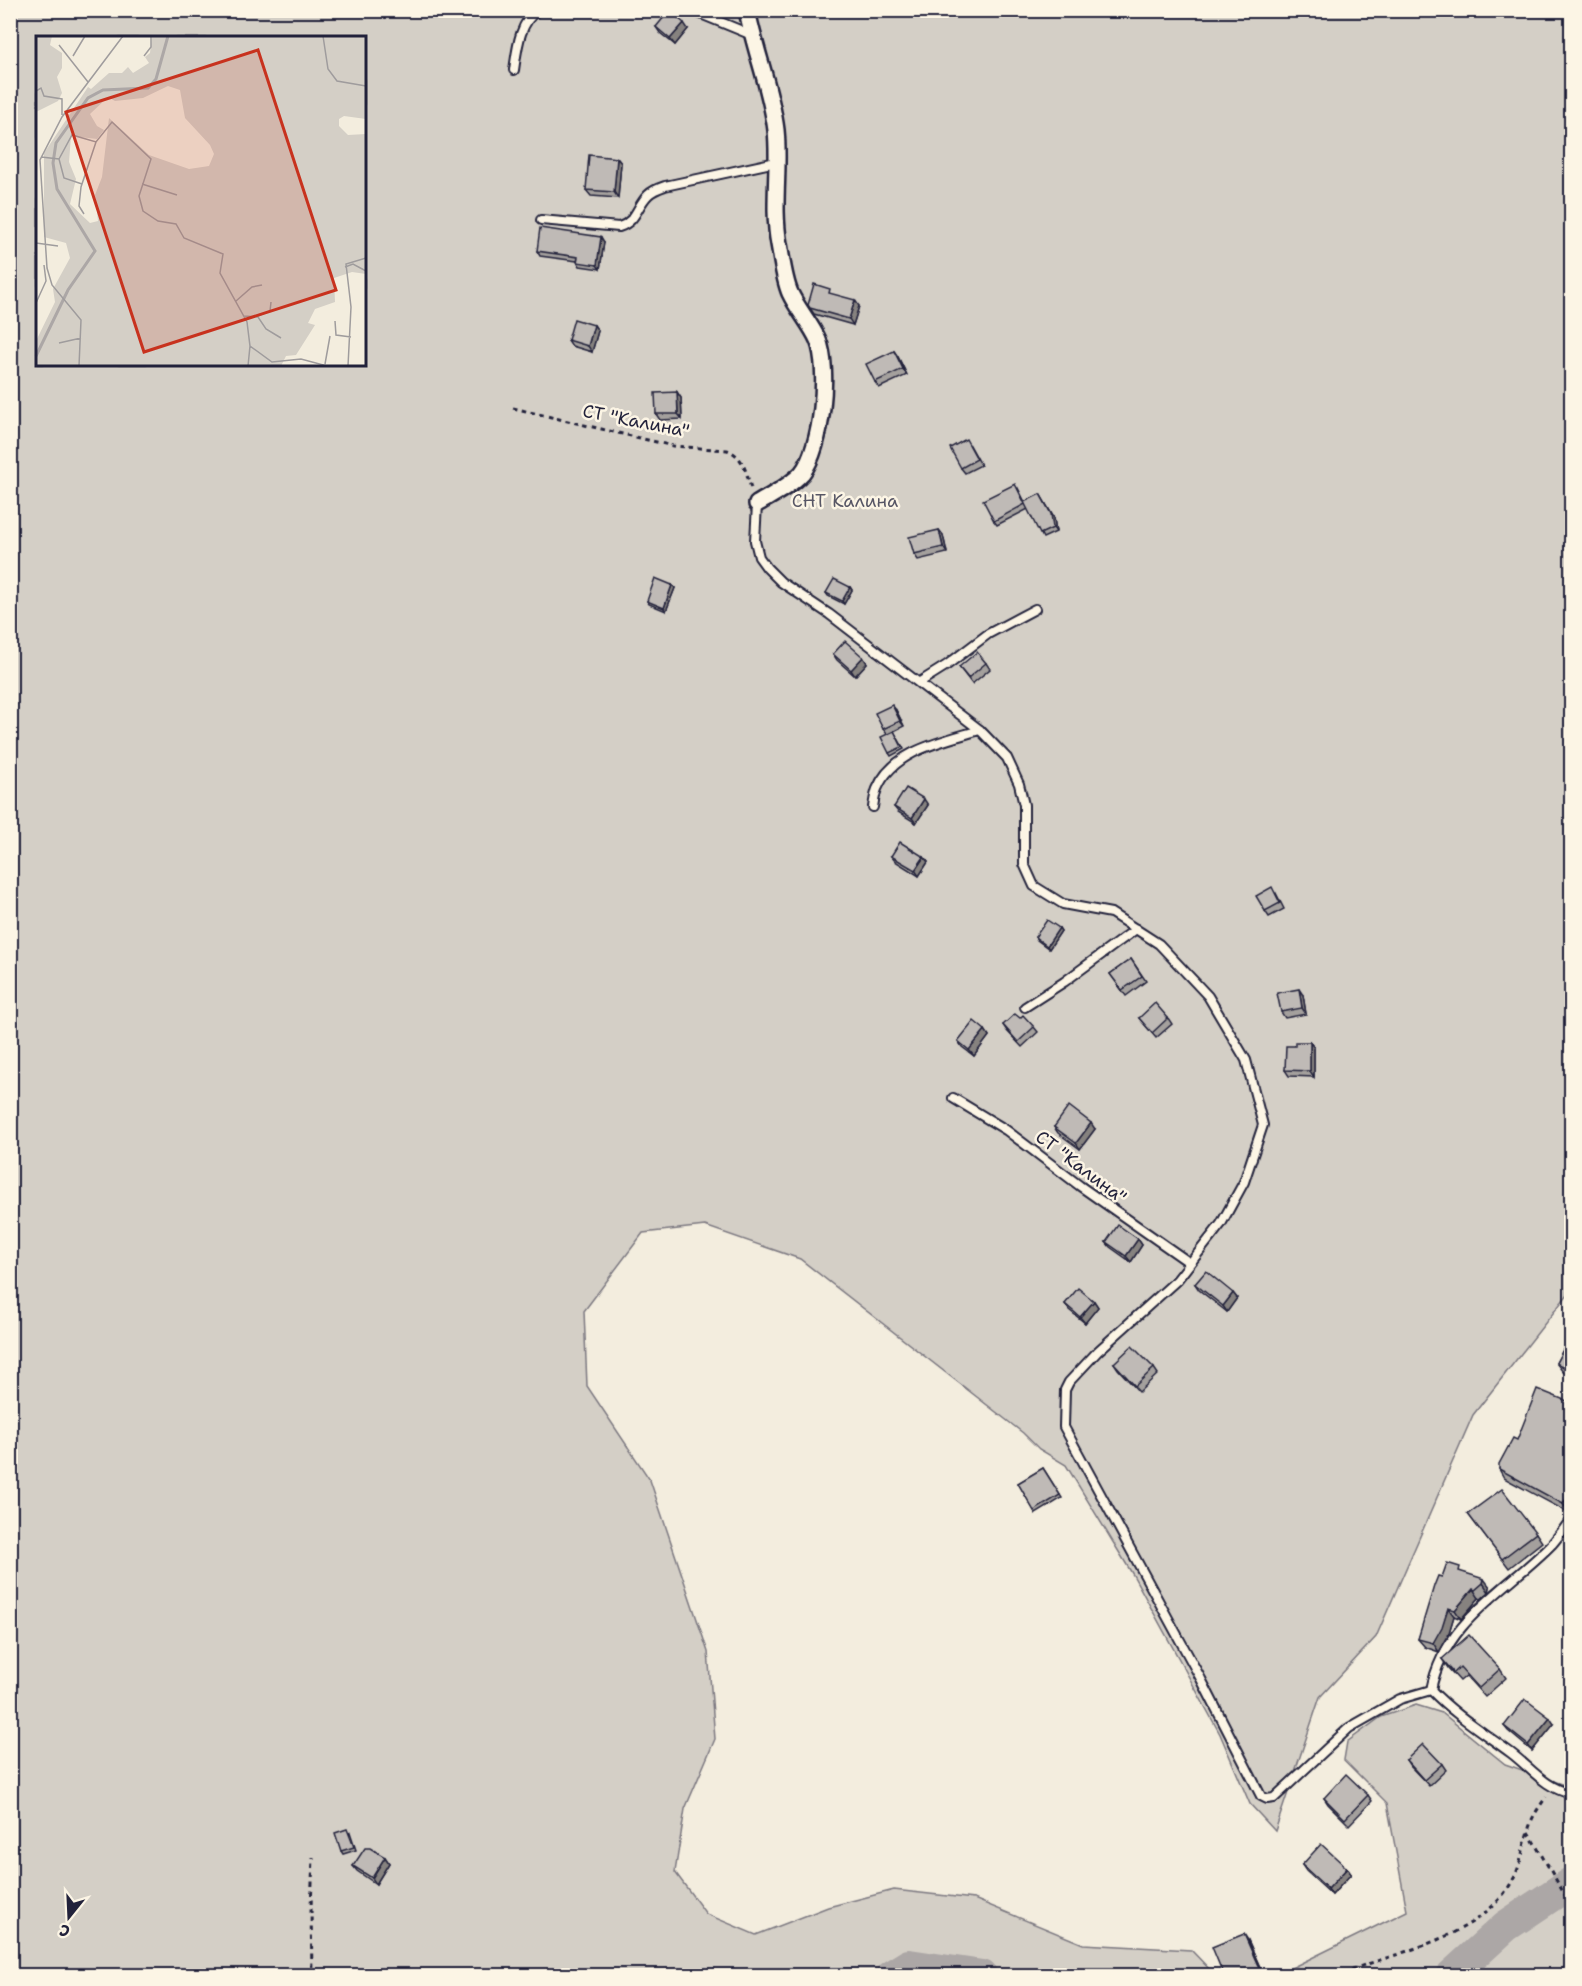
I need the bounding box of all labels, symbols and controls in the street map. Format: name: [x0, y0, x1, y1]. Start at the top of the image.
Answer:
inset map: [36, 36, 366, 366]
street label: СТ "Калина": [581, 399, 691, 443]
park label: СНТ Калина: [792, 489, 898, 513]
street label: СТ "Калина": [1031, 1125, 1131, 1209]
north arrow: [39, 1887, 99, 1947]
text: С: [56, 1919, 72, 1942]

